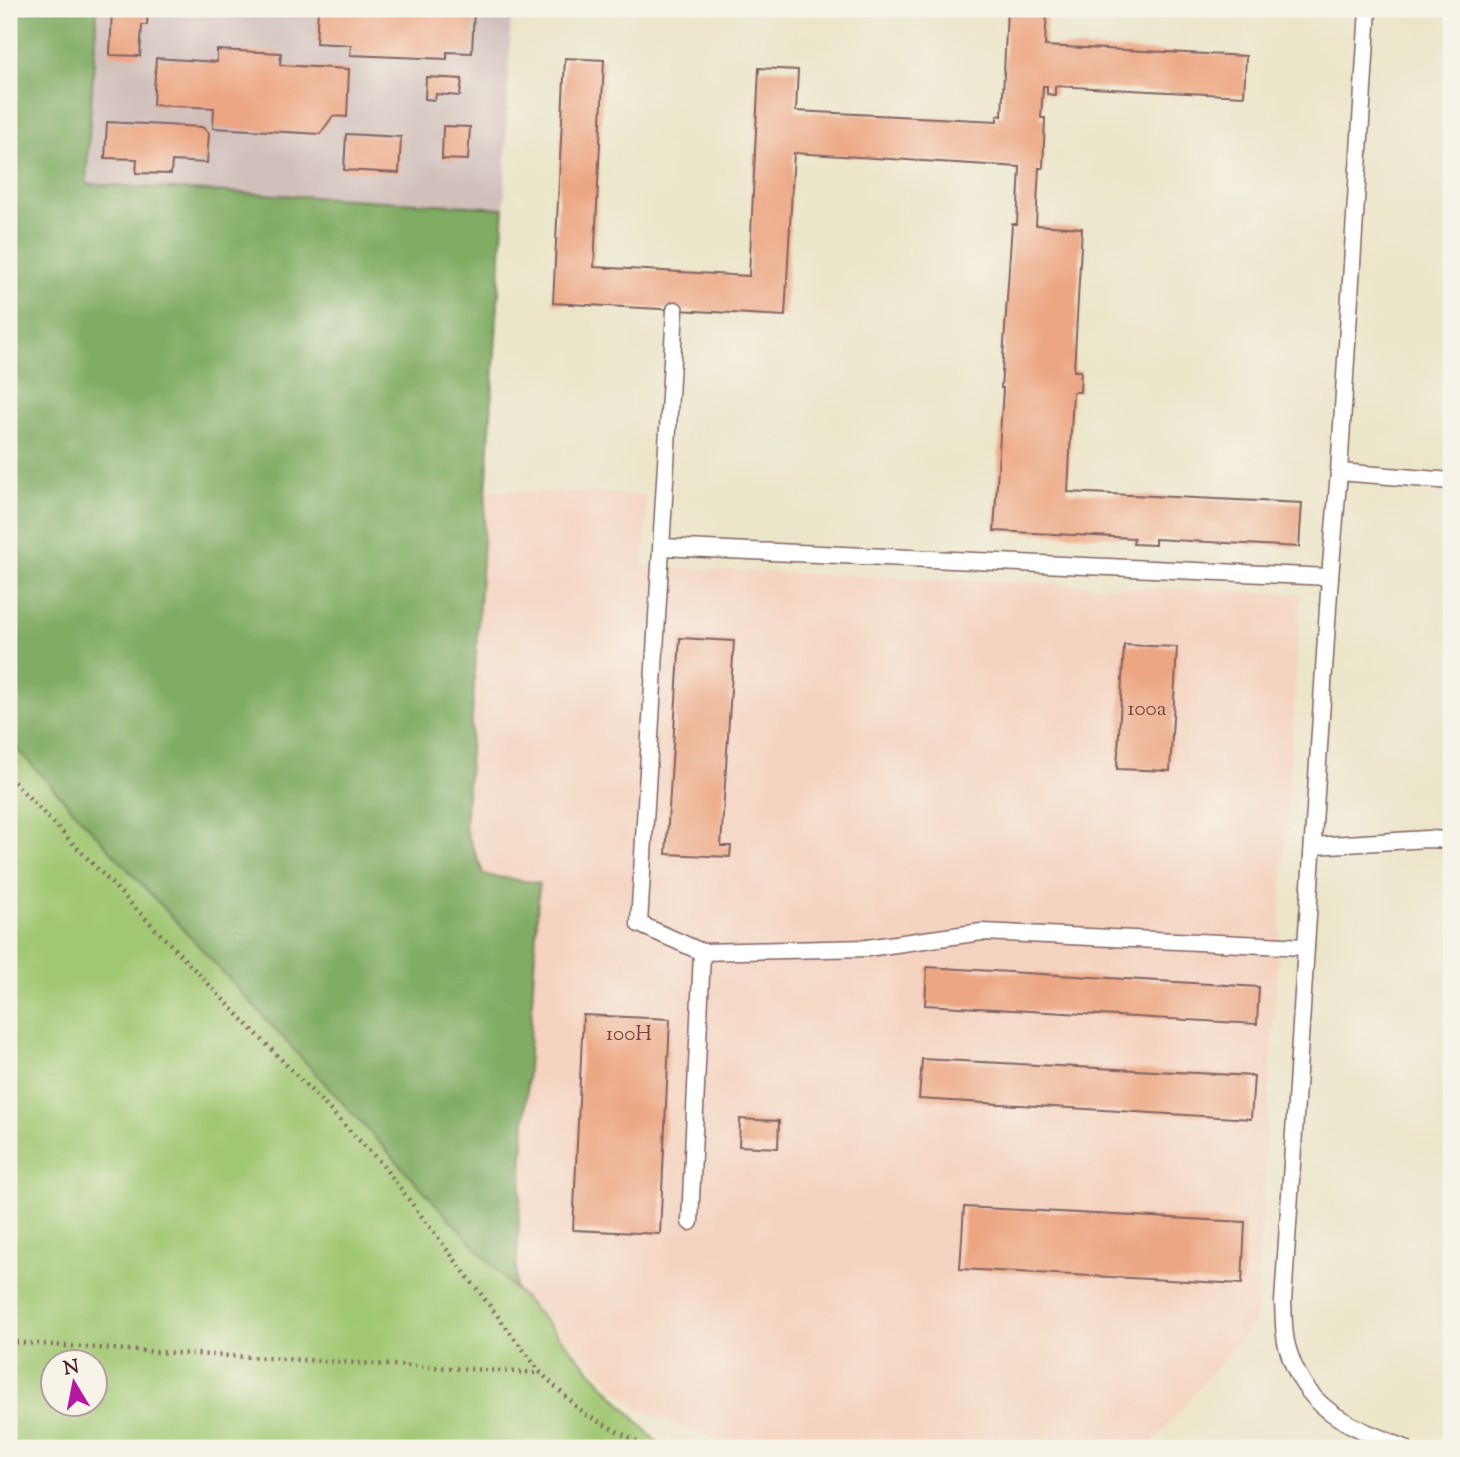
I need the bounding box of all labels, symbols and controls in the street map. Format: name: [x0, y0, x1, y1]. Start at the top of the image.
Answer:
house number: 100a: [1128, 695, 1167, 725]
house number: 100H: [606, 1020, 652, 1050]
north arrow: [38, 1348, 108, 1418]
text: N: [62, 1354, 81, 1383]

